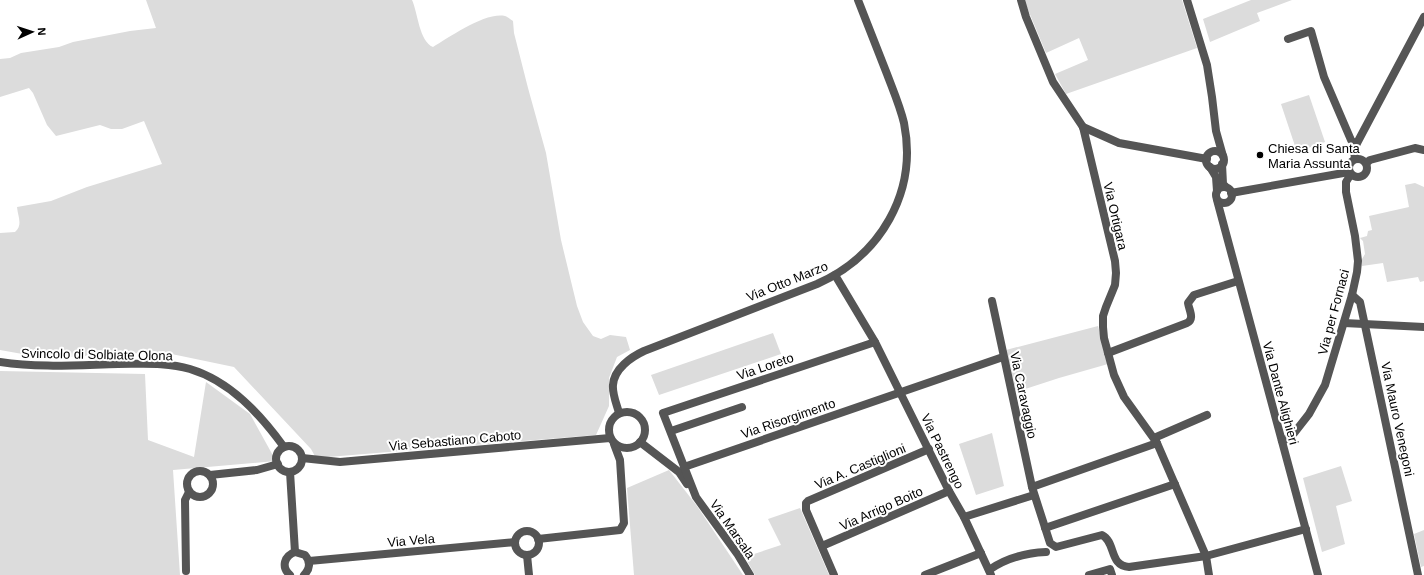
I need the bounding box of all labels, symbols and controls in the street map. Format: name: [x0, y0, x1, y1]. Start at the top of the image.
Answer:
north arrow: [12, 12, 52, 52]
text: N: [36, 27, 48, 36]
place label: Chiesa di Santa Maria Assunta: [1268, 141, 1361, 171]
marker: Chiesa di Santa Maria Assunta: [1255, 150, 1265, 160]
street label: Via Ortigara: [1100, 181, 1131, 252]
street label: Via Otto Marzo: [744, 258, 830, 305]
street label: Via per Fornaci: [1315, 268, 1352, 357]
street label: Via Dante Alighieri: [1260, 340, 1302, 446]
street label: Svincolo di Solbiate Olona: [21, 346, 174, 363]
street label: Via Loreto: [735, 350, 796, 383]
street label: Via Caravaggio: [1007, 350, 1040, 440]
street label: Via Mauro Venegoni: [1378, 360, 1417, 478]
street label: Via Risorgimento: [739, 395, 837, 442]
street label: Via Pastrengo: [918, 411, 967, 491]
street label: Via Sebastiano Caboto: [388, 427, 522, 454]
street label: Via A. Castiglioni: [812, 441, 908, 492]
street label: Via Arrigo Boito: [837, 483, 925, 533]
street label: Via Marsala: [707, 497, 759, 562]
street label: Via Vela: [387, 531, 436, 550]

